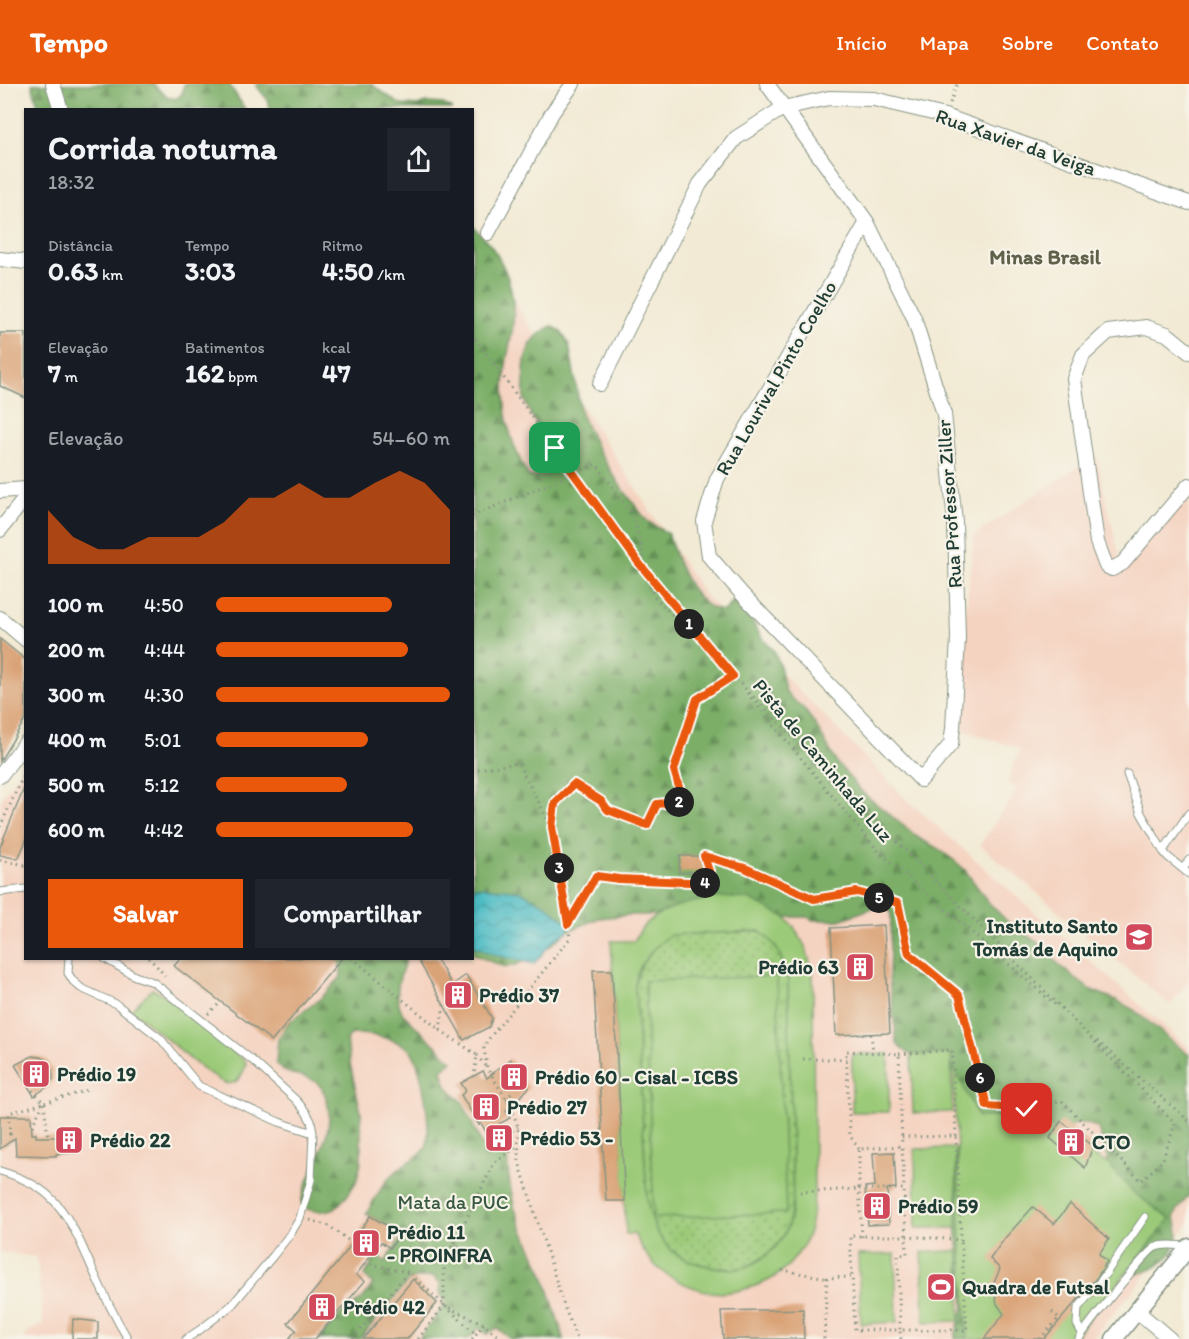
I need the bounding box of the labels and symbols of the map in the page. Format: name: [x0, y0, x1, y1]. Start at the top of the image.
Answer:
street label: Rua Xavier da Veiga: [933, 103, 1100, 181]
district label: Minas Brasil: [989, 244, 1102, 269]
street label: Rua Lourival Pinto Coelho: [710, 276, 842, 480]
street label: Rua Professor Ziller: [931, 418, 967, 589]
pin: [529, 422, 580, 473]
pin: 1: [674, 609, 704, 639]
street label: Pista de Caminhada Luz: [748, 674, 898, 846]
pin: 2: [664, 787, 694, 817]
pin: 3: [544, 853, 574, 883]
pin: 4: [690, 868, 720, 898]
pin: 5: [864, 883, 894, 913]
place label: Instituto Santo Tomás de Aquino: [972, 914, 1118, 962]
school or university icon: Instituto Santo Tomás de Aquino: [1123, 921, 1155, 953]
building icon: Prédio 63: [844, 951, 876, 983]
place label: Prédio 63: [758, 955, 839, 979]
building icon: Prédio 37: [442, 979, 474, 1011]
place label: Prédio 37: [479, 983, 559, 1007]
building icon: Prédio 19: [20, 1058, 52, 1090]
building icon: Prédio 60 - Cisal - ICBS: [498, 1061, 530, 1093]
place label: Prédio 19: [57, 1062, 136, 1086]
pin: 6: [965, 1063, 995, 1093]
place label: Prédio 60 - Cisal - ICBS: [535, 1065, 738, 1089]
pin: [1001, 1083, 1052, 1134]
building icon: Prédio 27: [470, 1091, 502, 1123]
place label: Prédio 27: [507, 1095, 587, 1119]
building icon: Prédio 53 -: [483, 1122, 515, 1154]
building icon: Prédio 22: [53, 1124, 85, 1156]
place label: Prédio 53 -: [520, 1126, 613, 1150]
building icon: CTO: [1055, 1126, 1087, 1158]
place label: Prédio 22: [90, 1128, 171, 1152]
place label: CTO: [1092, 1130, 1131, 1154]
park label: Mata da PUC: [397, 1190, 509, 1214]
building icon: Prédio 59: [861, 1190, 893, 1222]
place label: Prédio 59: [898, 1194, 978, 1218]
place label: Prédio 11 - PROINFRA: [387, 1220, 492, 1267]
building icon: Prédio 11 - PROINFRA: [350, 1227, 382, 1259]
sports icon: Quadra de Futsal: [925, 1271, 957, 1303]
place label: Quadra de Futsal: [962, 1275, 1110, 1299]
building icon: Prédio 42: [306, 1291, 338, 1323]
place label: Prédio 42: [343, 1295, 425, 1319]

